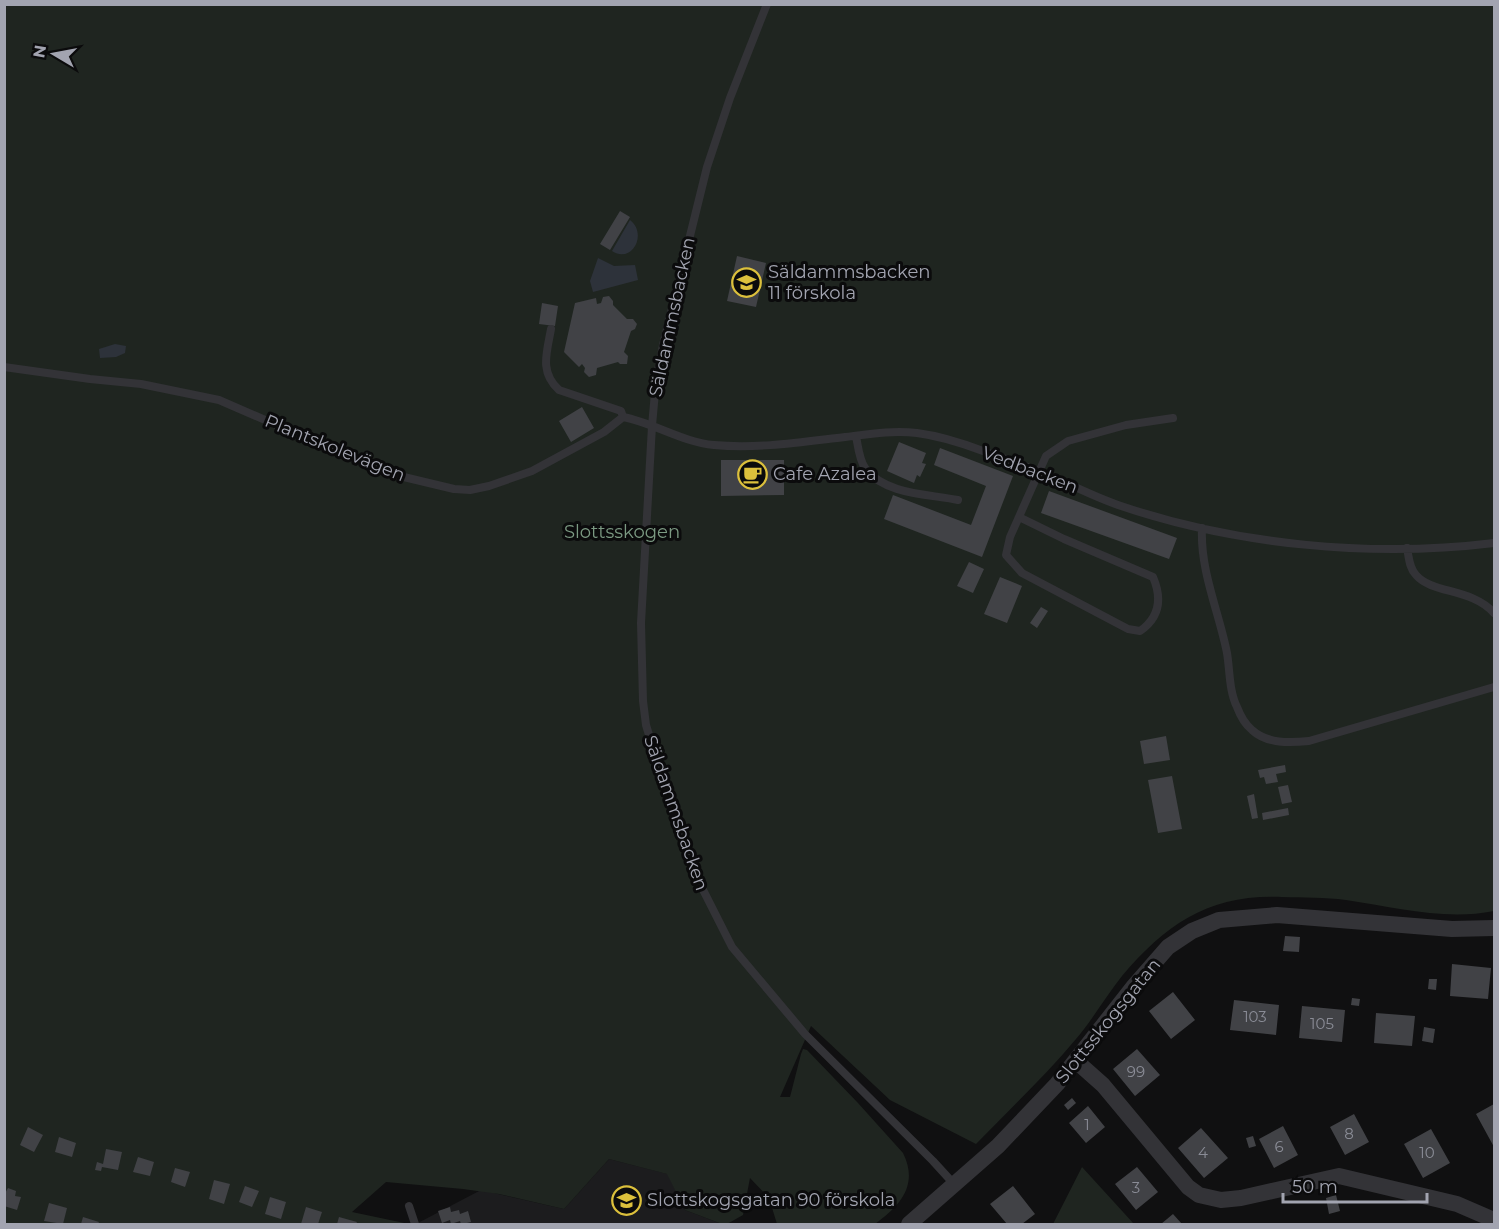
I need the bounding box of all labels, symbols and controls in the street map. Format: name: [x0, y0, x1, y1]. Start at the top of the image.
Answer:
north arrow: [24, 24, 84, 84]
text: N: [29, 43, 50, 60]
street label: Säldammsbacken: [644, 235, 700, 399]
place label: Säldammsbacken 11 förskola: [768, 261, 931, 304]
school or university icon: Säldammsbacken 11 förskola: [731, 266, 763, 298]
street label: Plantskolevägen: [262, 410, 408, 486]
street label: Vedbacken: [979, 442, 1081, 498]
cafe icon: Cafe Azalea: [736, 458, 768, 490]
place label: Cafe Azalea: [773, 463, 877, 485]
park label: Slottsskogen: [564, 521, 680, 543]
street label: Säldammsbacken: [639, 733, 713, 893]
street label: Slottsskogsgatan: [1051, 954, 1165, 1088]
house number: 103: [1243, 1007, 1267, 1026]
house number: 105: [1310, 1014, 1334, 1033]
house number: 99: [1127, 1062, 1145, 1081]
house number: 1: [1084, 1115, 1090, 1134]
house number: 8: [1344, 1124, 1354, 1143]
house number: 6: [1274, 1137, 1284, 1156]
house number: 4: [1198, 1143, 1208, 1162]
house number: 10: [1419, 1143, 1435, 1162]
scale bar: [1283, 1166, 1427, 1204]
text: 50 m: [1292, 1176, 1338, 1198]
house number: 3: [1132, 1178, 1140, 1197]
school or university icon: Slottskogsgatan 90 förskola: [610, 1184, 642, 1216]
place label: Slottskogsgatan 90 förskola: [647, 1189, 895, 1211]

